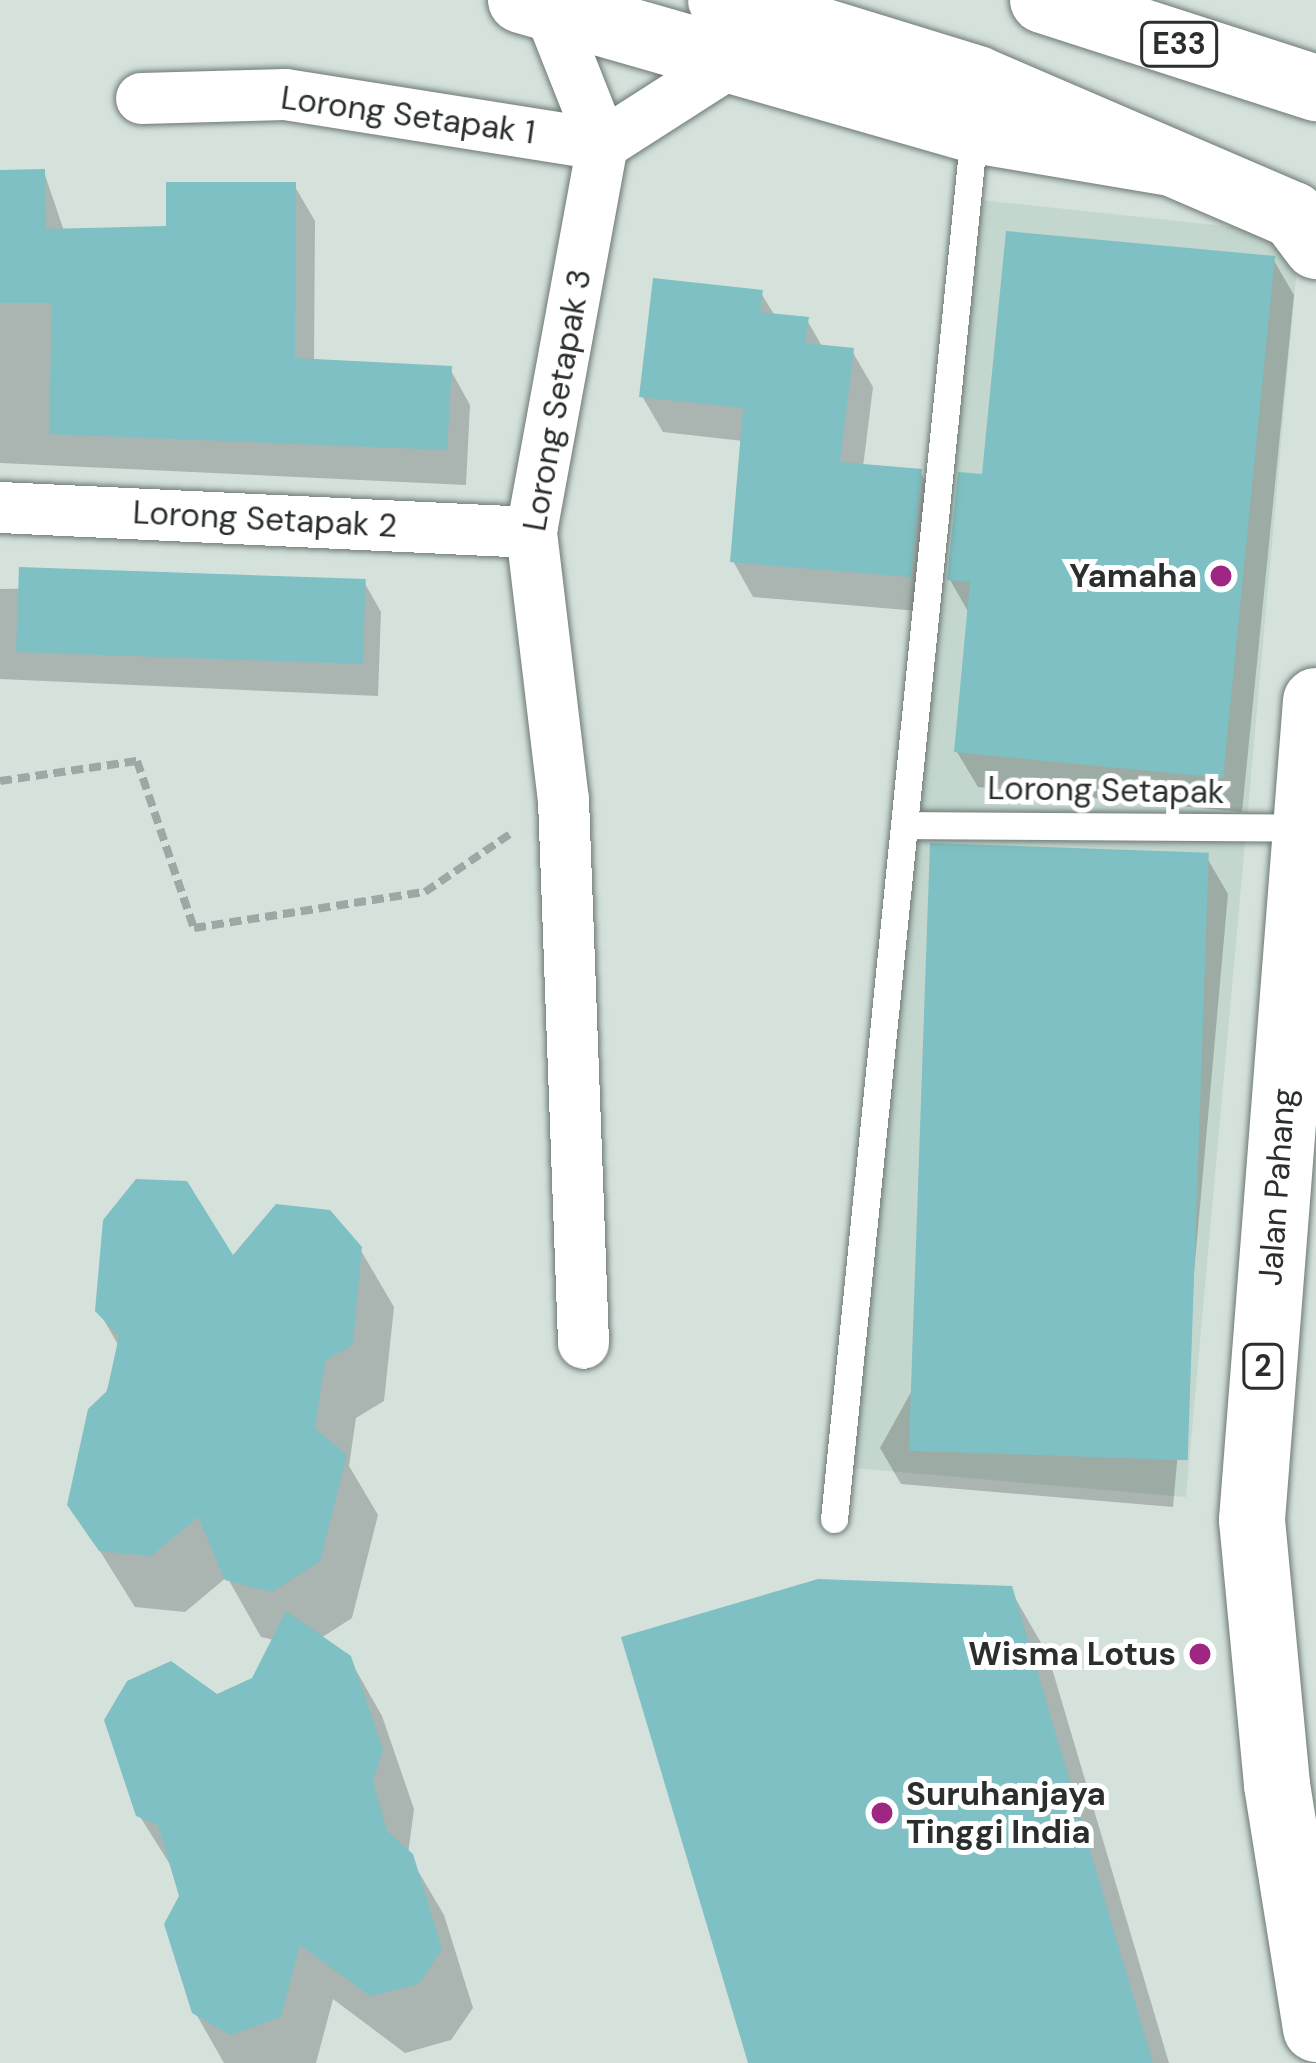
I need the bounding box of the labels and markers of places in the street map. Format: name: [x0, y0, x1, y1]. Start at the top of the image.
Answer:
place label: Yamaha: [1069, 556, 1197, 596]
marker: Yamaha: [1208, 563, 1234, 589]
place label: Wisma Lotus: [968, 1634, 1176, 1674]
marker: Wisma Lotus: [1187, 1641, 1213, 1667]
place label: Suruhanjaya Tinggi India: [906, 1774, 1106, 1852]
marker: Suruhanjaya Tinggi India: [869, 1800, 895, 1826]

